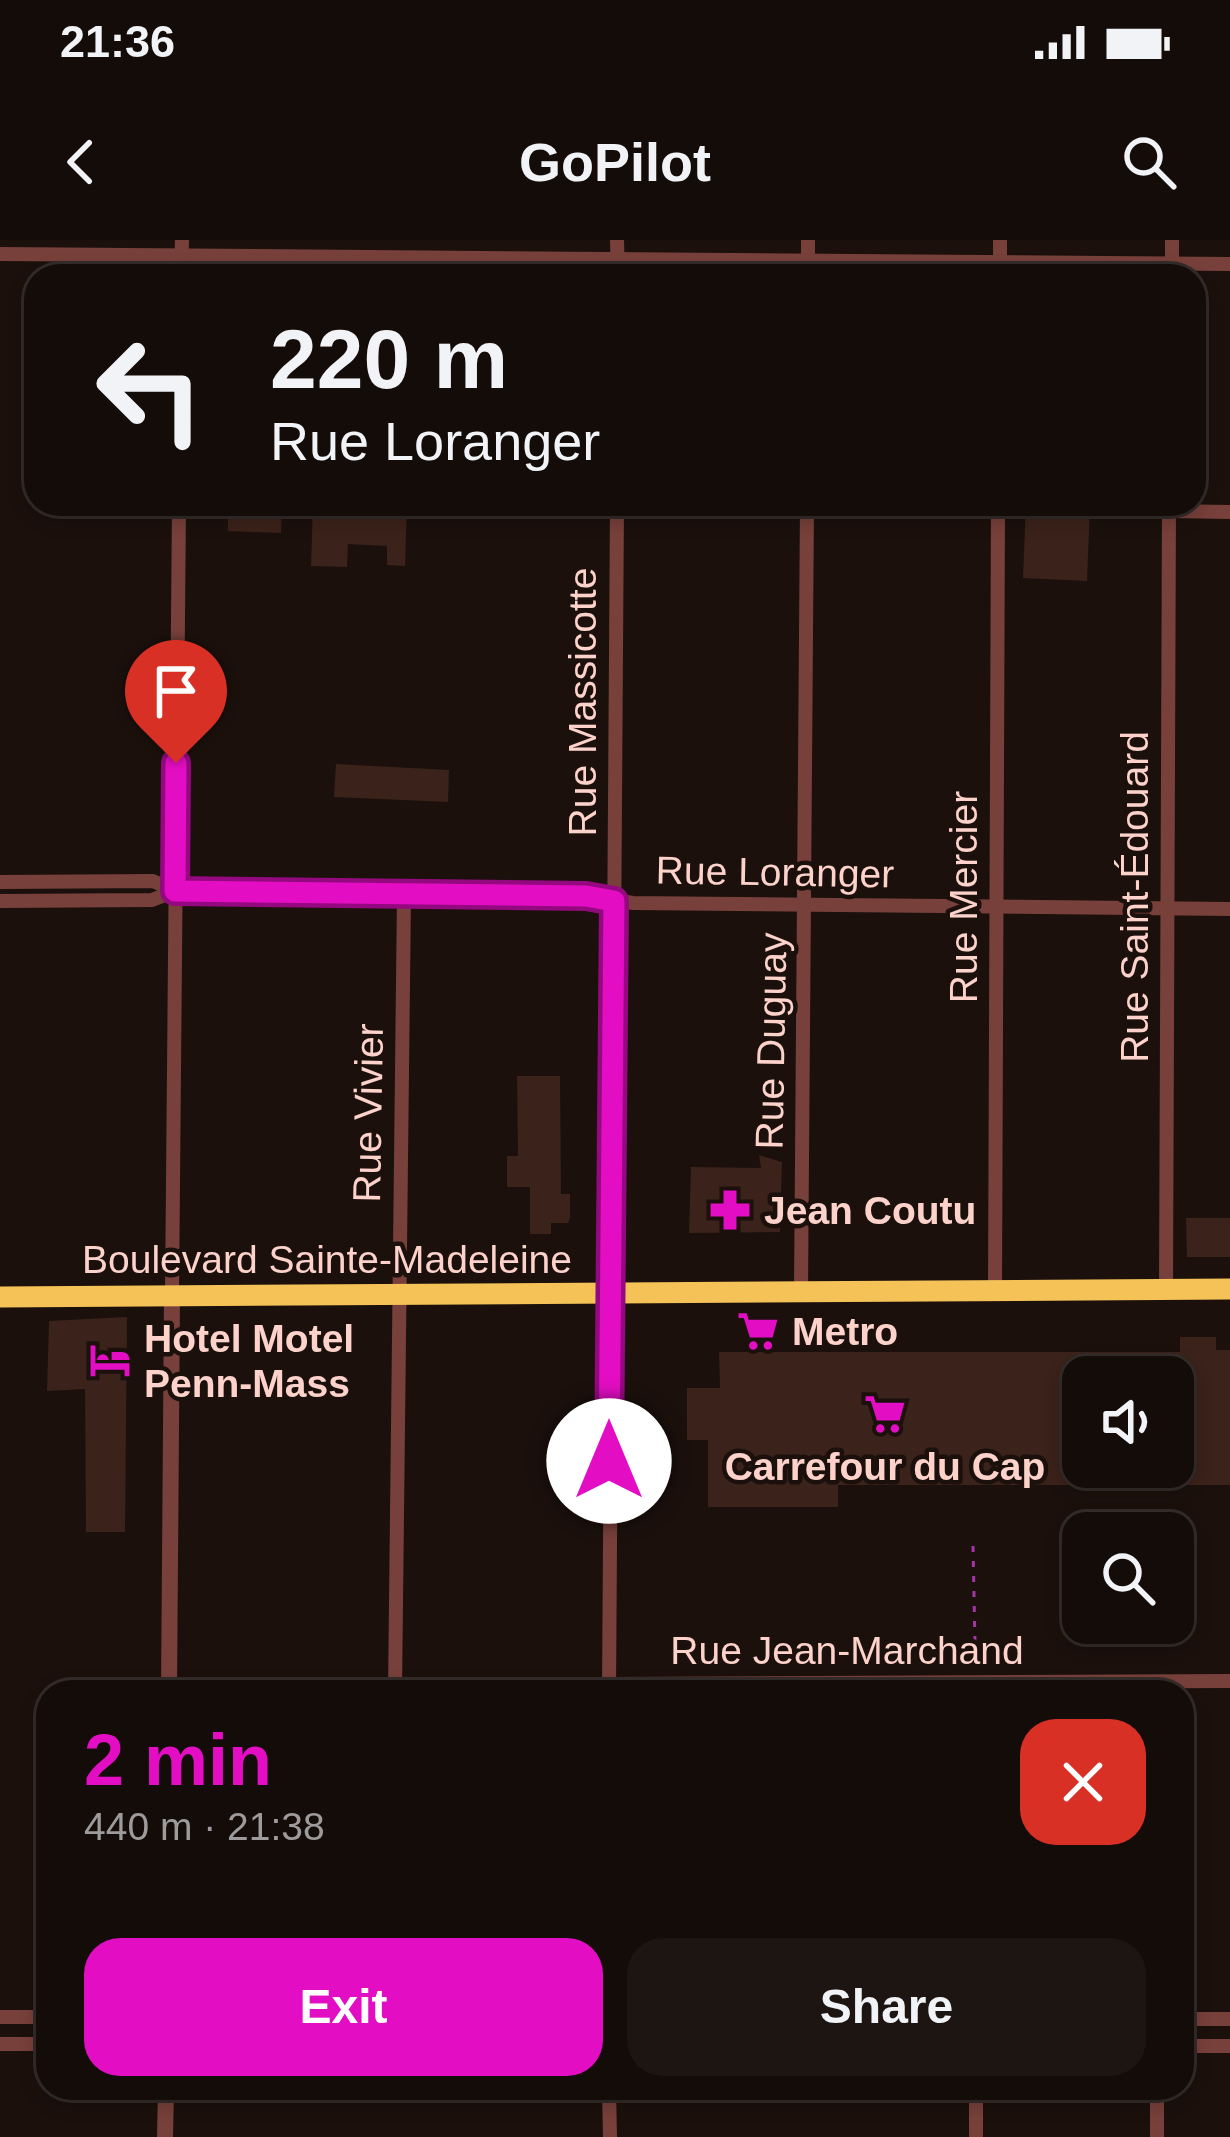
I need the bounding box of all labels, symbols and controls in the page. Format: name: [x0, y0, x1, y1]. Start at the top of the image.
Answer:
text: 21:36: [60, 16, 175, 67]
icon: back: [48, 129, 114, 195]
icon: search: [1116, 129, 1182, 195]
text: GoPilot: [519, 132, 711, 192]
icon: left: [72, 312, 228, 468]
text: 220 m: [270, 312, 508, 406]
text: Rue Loranger: [270, 411, 600, 471]
street label: Rue Massicotte: [561, 568, 604, 836]
pin: [125, 640, 227, 763]
icon: arrive: [143, 658, 209, 724]
street label: Rue Saint-Édouard: [1113, 731, 1156, 1063]
street label: Rue Mercier: [942, 791, 985, 1003]
street label: Rue Loranger: [655, 848, 895, 896]
street label: Rue Duguay: [748, 932, 794, 1150]
street label: Rue Vivier: [345, 1023, 391, 1203]
pharmacy icon: Jean Coutu: [707, 1187, 753, 1233]
place label: Jean Coutu: [764, 1189, 976, 1232]
street label: Boulevard Sainte-Madeleine: [82, 1238, 572, 1281]
supermarket icon: Metro: [735, 1308, 781, 1354]
place label: Metro: [792, 1310, 898, 1353]
place label: Hotel Motel Penn-Mass: [144, 1317, 354, 1405]
hotel icon: Hotel Motel Penn-Mass: [87, 1337, 133, 1383]
map controls: [1062, 1356, 1194, 1644]
button: sound: [1062, 1356, 1194, 1488]
supermarket icon: Carrefour du Cap: [862, 1391, 908, 1437]
position arrow: [546, 1398, 672, 1524]
place label: Carrefour du Cap: [725, 1445, 1045, 1488]
button: search: [1062, 1512, 1194, 1644]
street label: Rue Jean-Marchand: [670, 1629, 1024, 1672]
button: close: [1020, 1719, 1146, 1845]
text: 2 min: [84, 1720, 272, 1800]
text: 440 m · 21:38: [84, 1805, 325, 1848]
button: Exit: [84, 1938, 603, 2076]
button: Share: [627, 1938, 1146, 2076]

